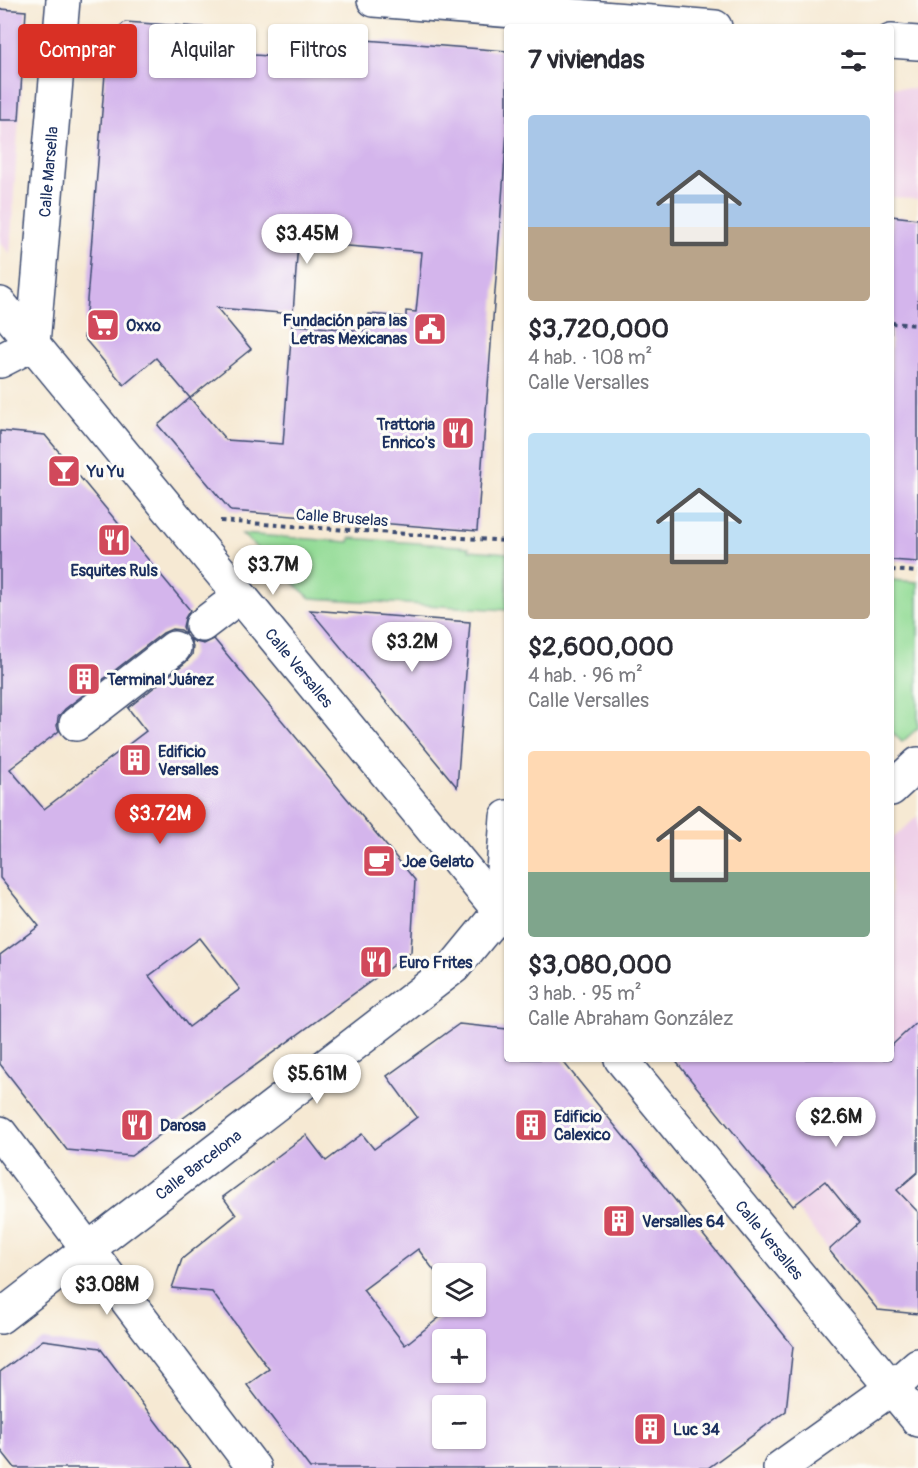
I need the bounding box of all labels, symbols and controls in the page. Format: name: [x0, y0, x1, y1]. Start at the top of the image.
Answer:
chip: Comprar: [18, 24, 137, 78]
chip: Alquilar: [149, 24, 256, 78]
chip: Filtros: [268, 24, 368, 78]
text: 7 viviendas: [528, 44, 644, 76]
icon: filters: [837, 44, 870, 77]
street label: Calle Marsella: [35, 126, 63, 218]
icon: home: [645, 154, 753, 262]
pin: $3.45M: [258, 214, 356, 265]
text: $3.45M: [275, 221, 339, 246]
supermarket icon: Oxxo: [85, 307, 121, 343]
place label: Fundación para las Letras Mexicanas: [283, 311, 408, 349]
public building icon: Fundación para las Letras Mexicanas: [412, 311, 448, 347]
text: $3,720,000: [528, 313, 669, 345]
place label: Oxxo: [126, 316, 161, 336]
text: 4 hab. · 108 m²: [528, 345, 652, 370]
text: Calle Versalles: [528, 370, 649, 395]
place label: Trattoria Enrico's: [375, 415, 436, 453]
restaurant icon: Trattoria Enrico's: [440, 415, 476, 451]
bar icon: Yu Yu: [46, 453, 82, 489]
place label: Yu Yu: [86, 462, 124, 482]
icon: home: [645, 472, 753, 580]
street label: Calle Bruselas: [295, 505, 389, 531]
restaurant icon: Esquites Ruls: [96, 522, 132, 558]
pin: $3.7M: [231, 545, 315, 596]
text: $3.7M: [247, 552, 299, 577]
place label: Esquites Ruls: [70, 561, 158, 581]
pin: $3.2M: [370, 622, 454, 673]
street label: Calle Versalles: [260, 625, 337, 712]
text: $3.2M: [386, 629, 438, 654]
text: $2,600,000: [528, 631, 674, 663]
building icon: Terminal Juárez: [66, 661, 102, 697]
text: 4 hab. · 96 m²: [528, 663, 643, 688]
place label: Terminal Juárez: [106, 670, 215, 690]
text: Calle Versalles: [528, 688, 649, 713]
building icon: Edificio Versalles: [117, 742, 153, 778]
place label: Edificio Versalles: [158, 742, 219, 780]
icon: home: [645, 790, 753, 898]
pin: $3.72M: [111, 794, 209, 845]
text: $3.72M: [129, 801, 191, 826]
cafe icon: Joe Gelato: [361, 843, 397, 879]
place label: Joe Gelato: [402, 852, 474, 872]
restaurant icon: Euro Frites: [358, 944, 394, 980]
text: $3,080,000: [528, 949, 672, 981]
place label: Euro Frites: [399, 953, 473, 973]
text: 3 hab. · 95 m²: [528, 981, 642, 1006]
text: Calle Abraham González: [528, 1006, 733, 1031]
pin: $5.61M: [268, 1054, 366, 1105]
text: $5.61M: [287, 1061, 347, 1086]
pin: $2.6M: [794, 1097, 878, 1148]
text: $2.6M: [810, 1104, 862, 1129]
restaurant icon: Darosa: [119, 1107, 155, 1143]
building icon: Edificio Calexico: [513, 1107, 549, 1143]
place label: Edificio Calexico: [554, 1107, 611, 1145]
place label: Darosa: [160, 1116, 207, 1136]
street label: Calle Barcelona: [152, 1126, 246, 1205]
street label: Calle Versalles: [730, 1197, 807, 1284]
building icon: Versalles 64: [601, 1203, 637, 1239]
place label: Versalles 64: [642, 1212, 725, 1232]
map controls: [432, 1263, 486, 1449]
button: layers: [432, 1263, 486, 1317]
pin: $3.08M: [58, 1265, 156, 1316]
text: $3.08M: [75, 1272, 139, 1297]
button: +: [432, 1329, 486, 1383]
button: −: [432, 1395, 486, 1449]
building icon: Luc 34: [632, 1411, 668, 1447]
place label: Luc 34: [673, 1420, 721, 1440]

